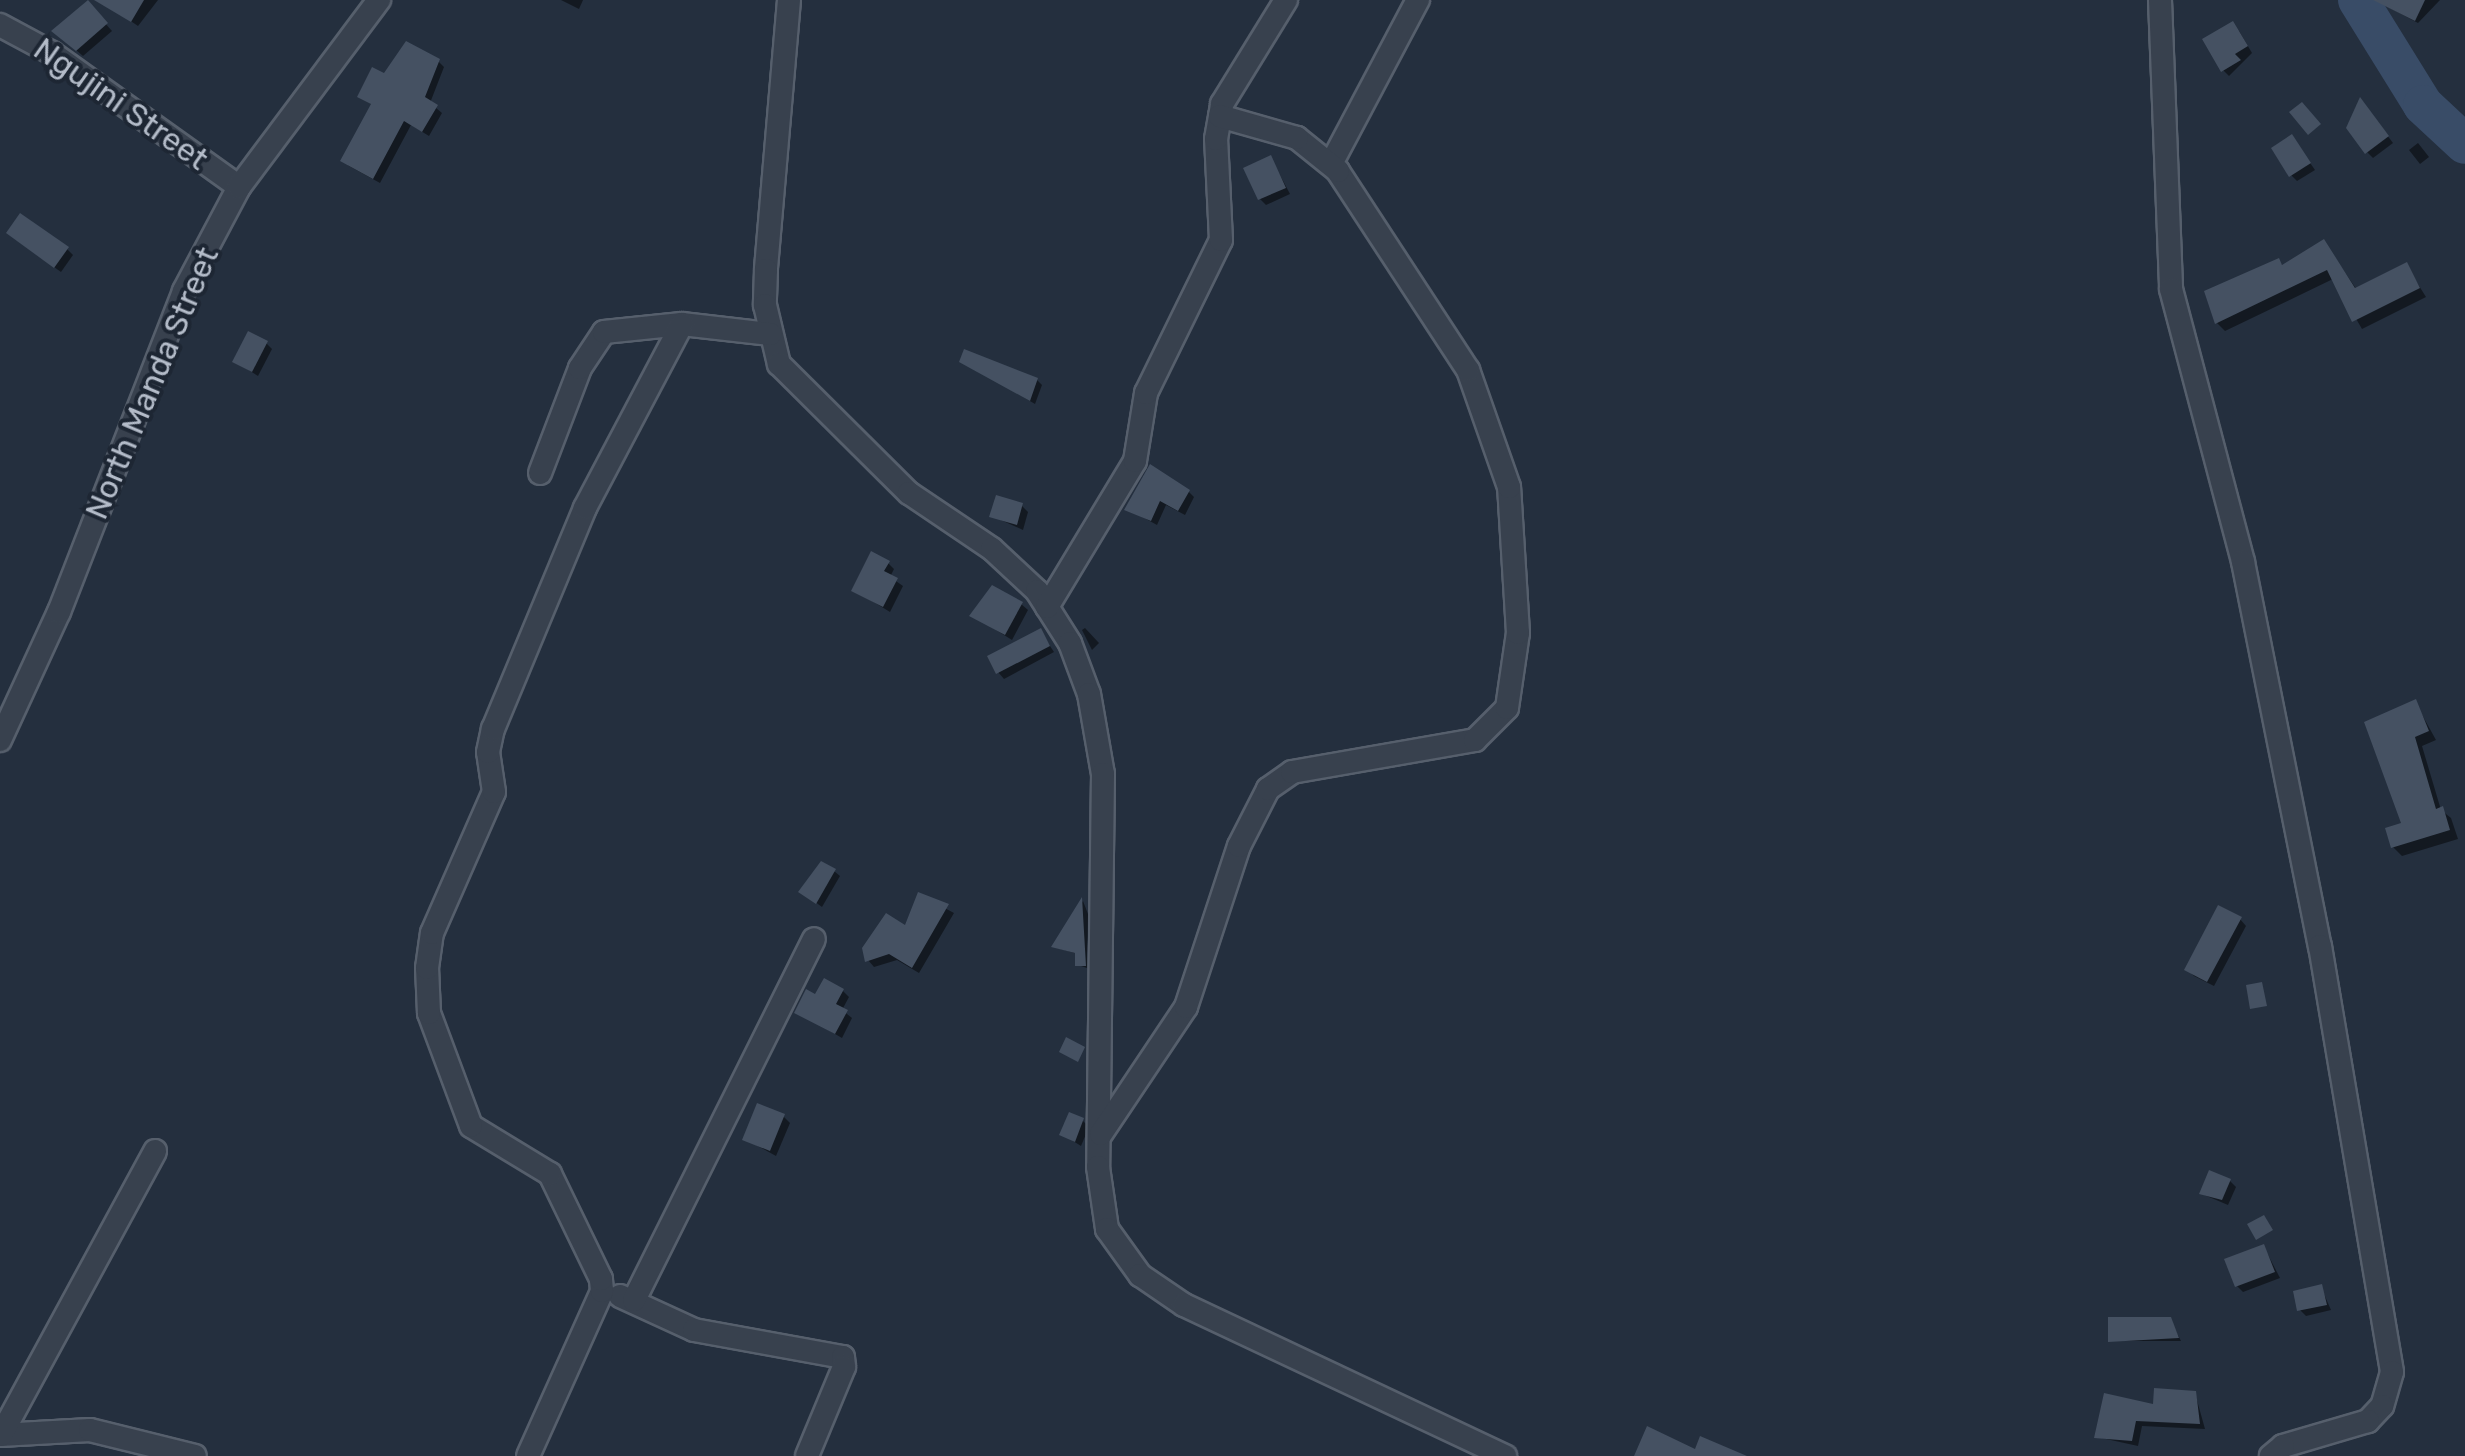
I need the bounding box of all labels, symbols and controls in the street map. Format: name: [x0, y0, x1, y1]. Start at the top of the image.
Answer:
street label: Ngujini Street: [26, 30, 216, 178]
street label: North Manda Street: [77, 241, 227, 525]

